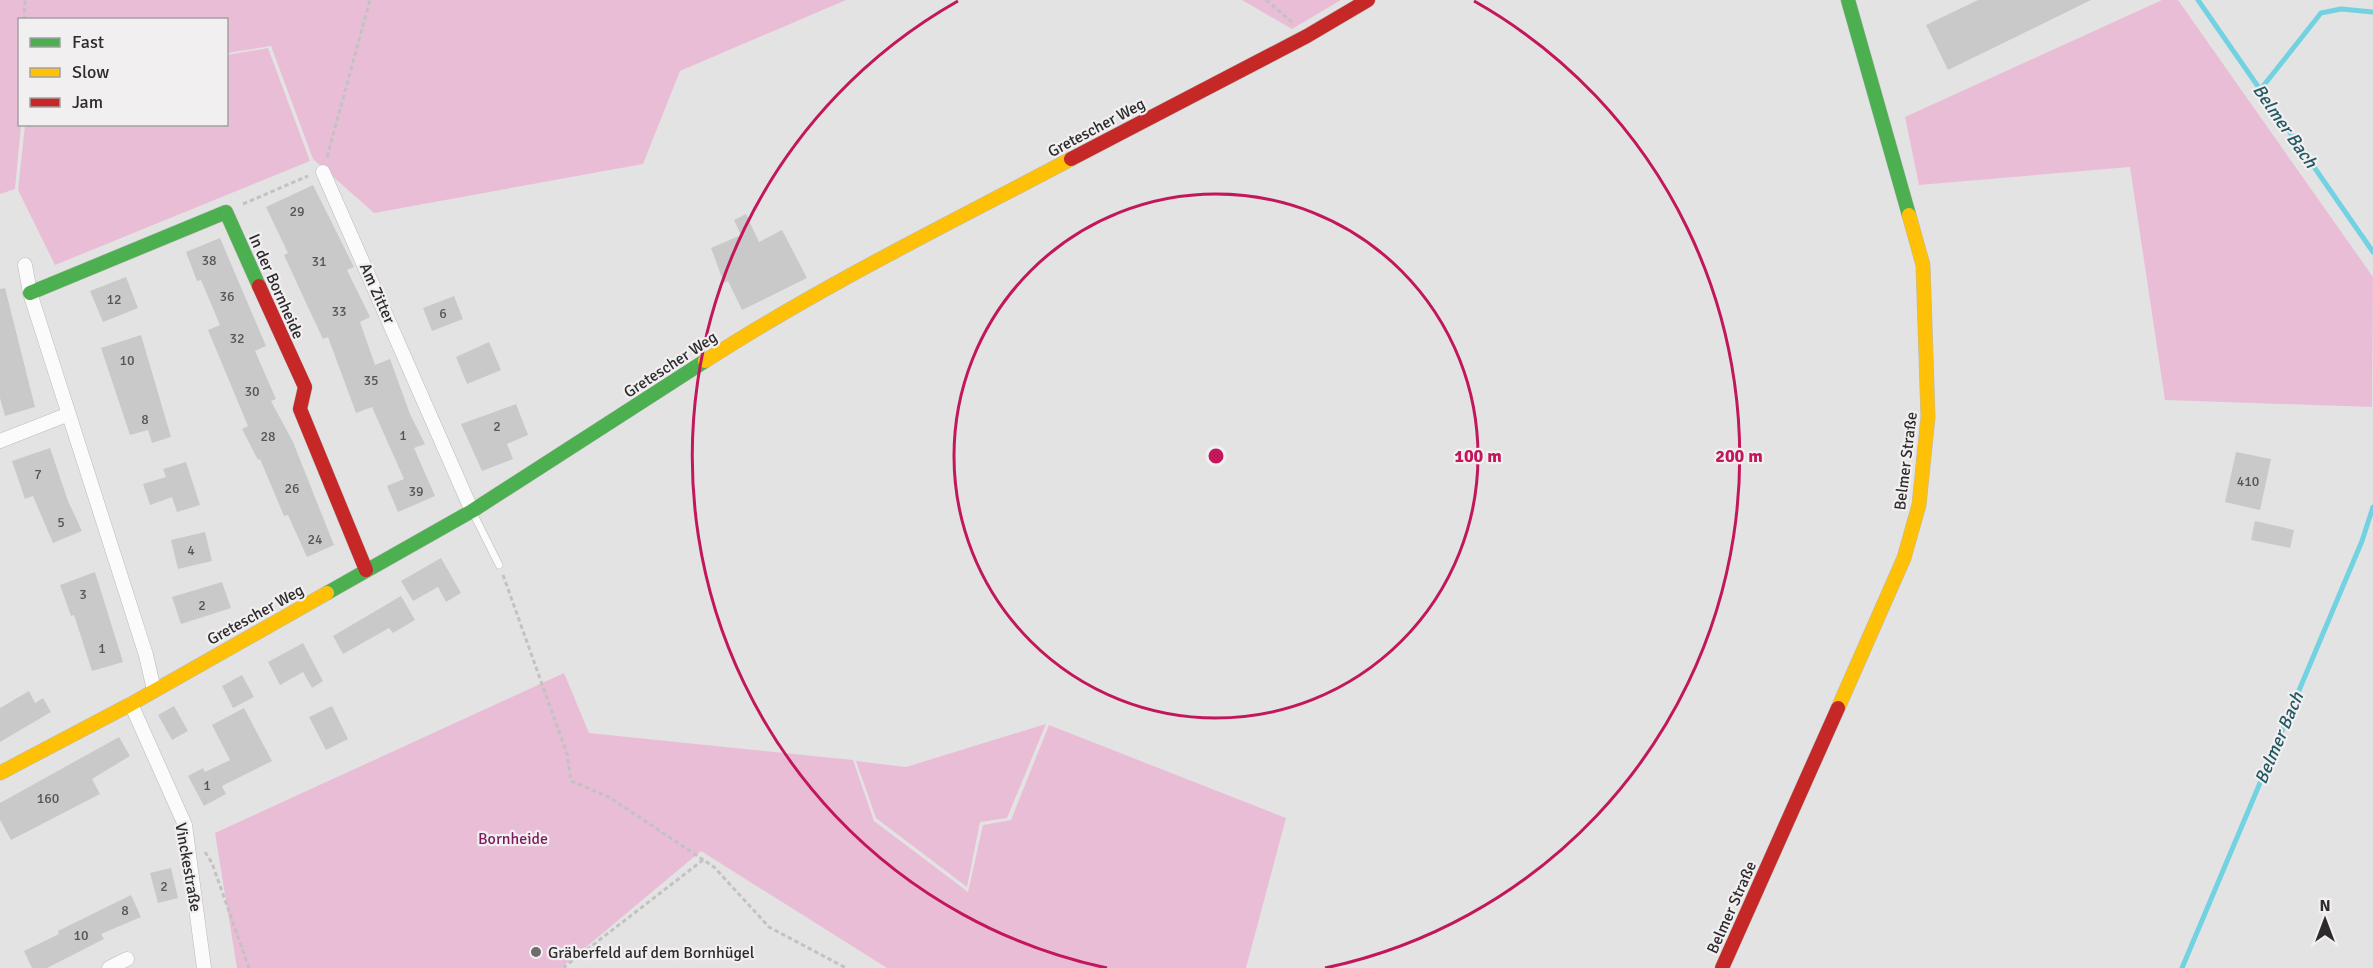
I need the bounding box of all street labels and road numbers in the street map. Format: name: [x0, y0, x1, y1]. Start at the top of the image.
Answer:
street label: Gretescher Weg: [1044, 94, 1149, 162]
street label: In der Bornheide: [244, 231, 308, 342]
street label: Am Zitter: [355, 260, 399, 327]
street label: Gretescher Weg: [620, 327, 721, 402]
street label: Belmer Straße: [1890, 411, 1922, 511]
street label: Gretescher Weg: [204, 580, 307, 650]
street label: Vinckestraße: [170, 821, 206, 913]
street label: Belmer Straße: [1703, 858, 1761, 957]

